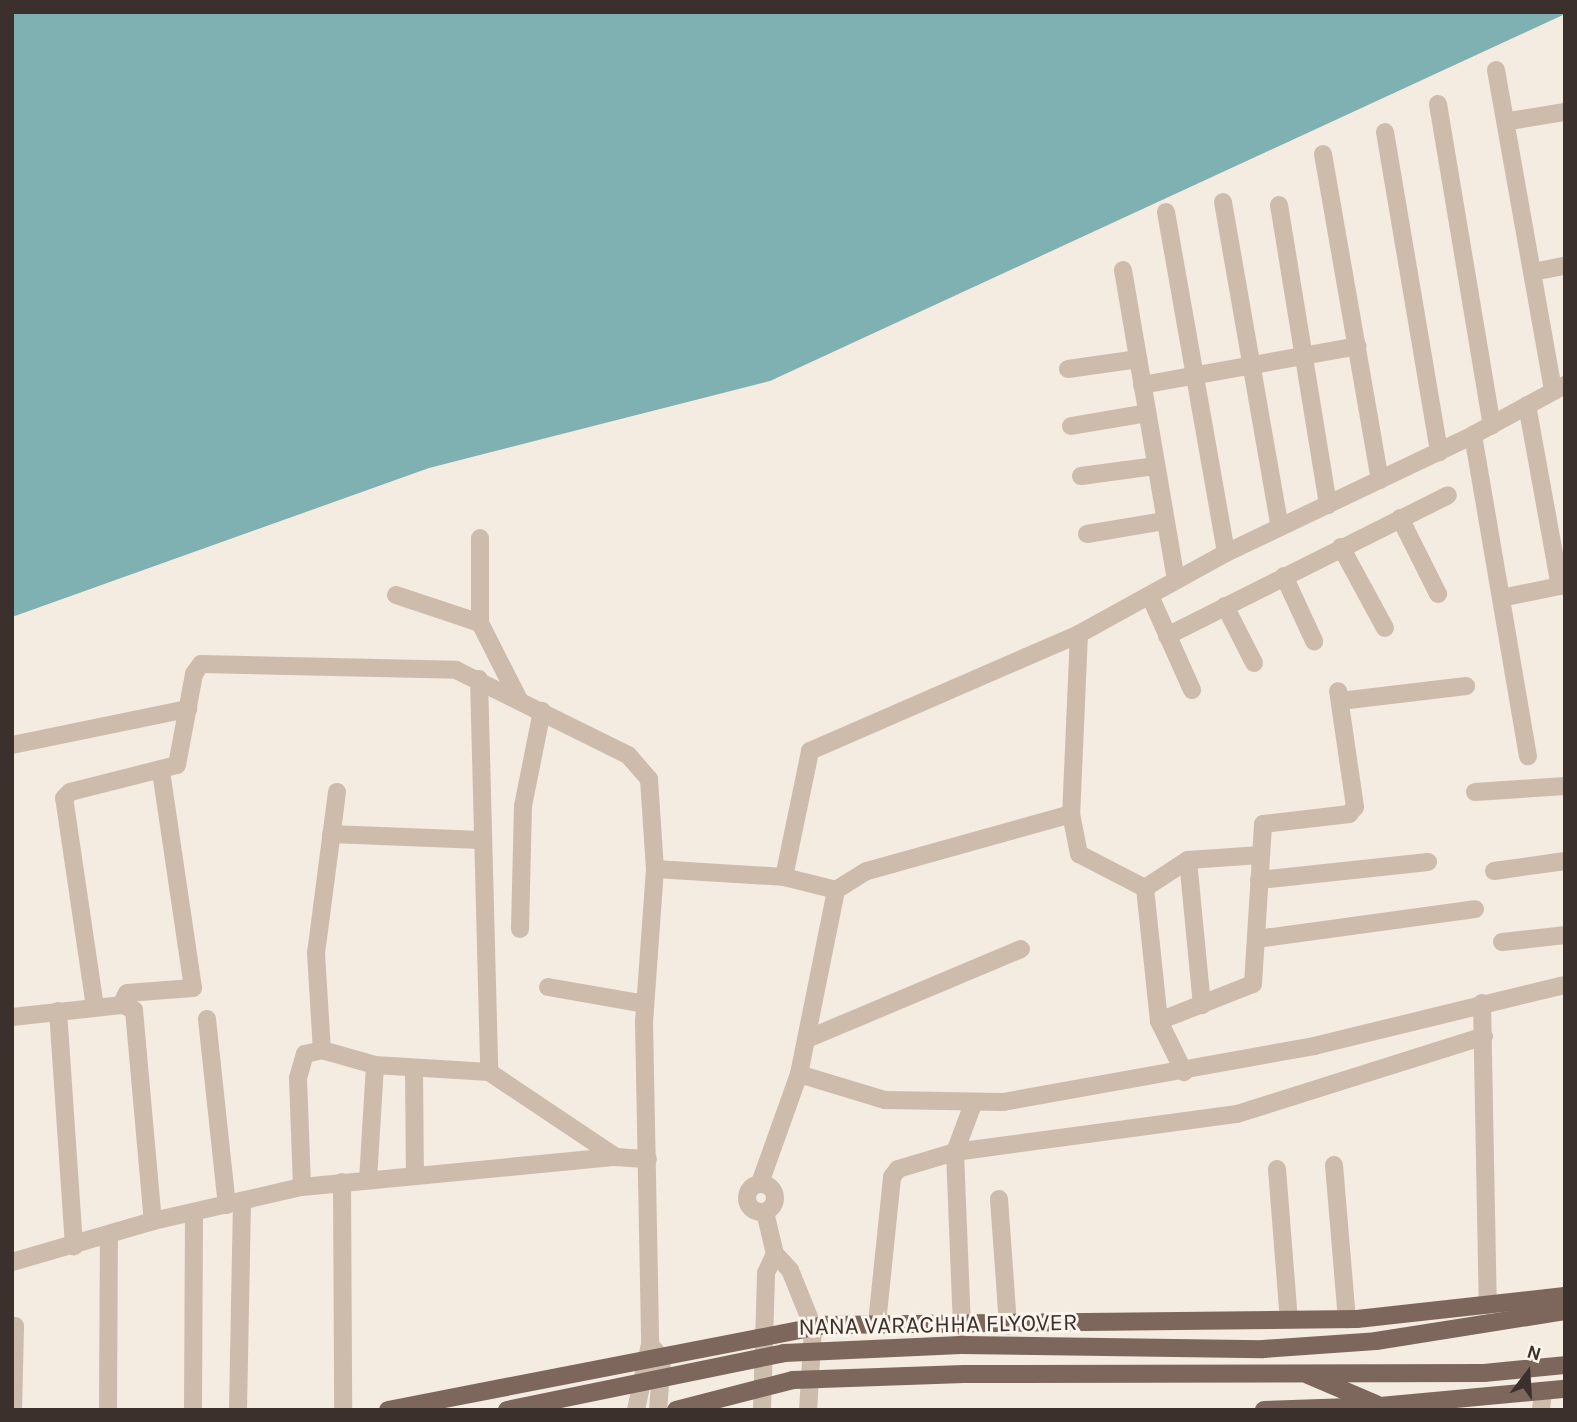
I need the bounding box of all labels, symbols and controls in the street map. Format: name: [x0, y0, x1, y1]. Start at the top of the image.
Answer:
street label: NANA VARACHHA FLYOVER: [798, 1308, 1078, 1342]
north arrow: [1493, 1338, 1563, 1408]
text: N: [1524, 1340, 1544, 1365]

